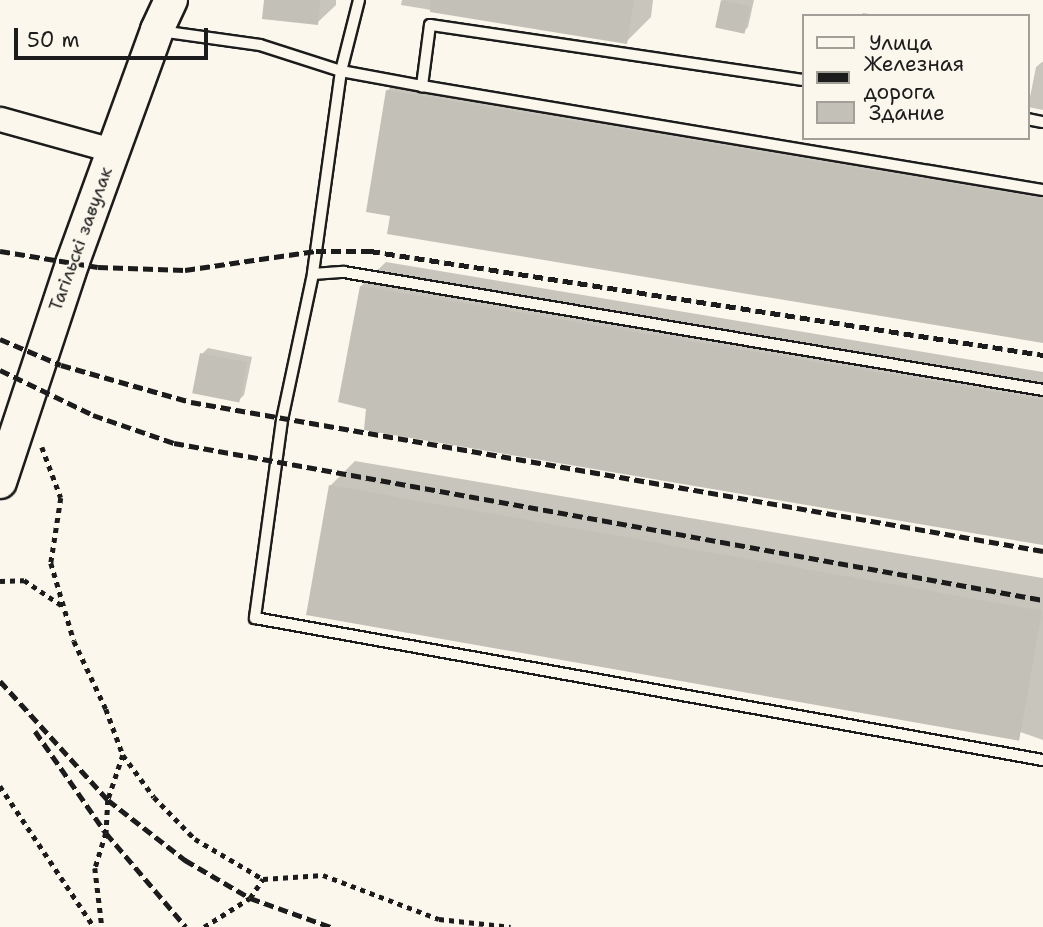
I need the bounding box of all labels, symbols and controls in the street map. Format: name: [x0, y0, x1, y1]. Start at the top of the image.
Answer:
scale bar: [18, 14, 212, 58]
legend: [802, 14, 1029, 140]
text: 50 m: [27, 26, 80, 54]
text: Улица: [869, 29, 932, 57]
text: Железная дорога: [864, 50, 964, 106]
text: Здание: [869, 99, 945, 127]
street label: Тагільскі завулак: [45, 164, 117, 314]

